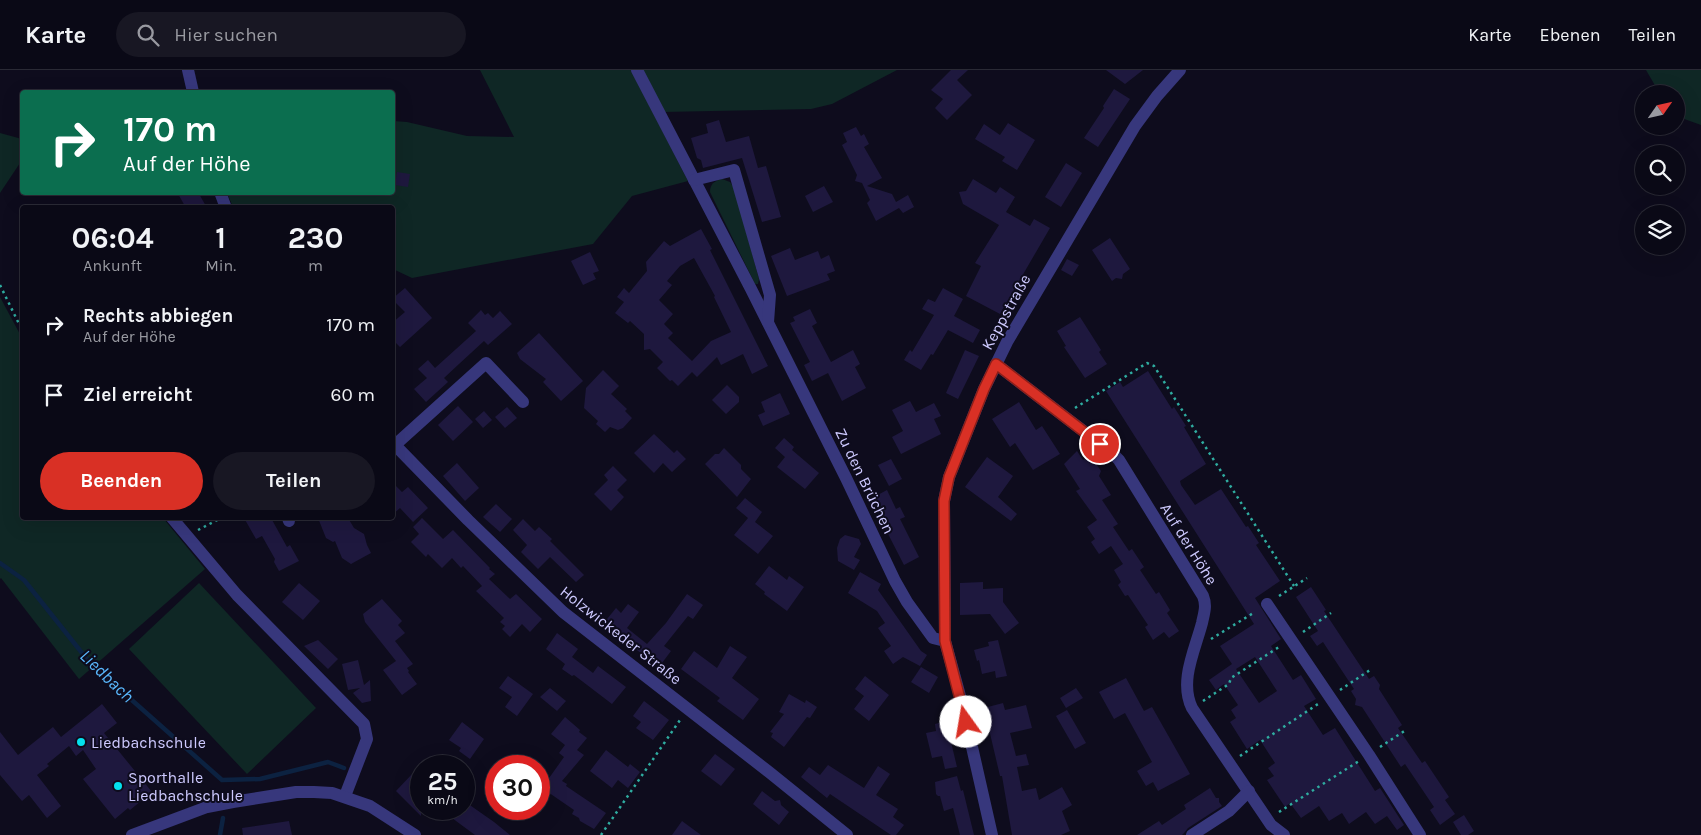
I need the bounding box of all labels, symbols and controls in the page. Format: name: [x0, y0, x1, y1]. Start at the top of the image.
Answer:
search box: [116, 12, 466, 57]
text: Karte: [25, 21, 86, 49]
icon: search: [134, 21, 162, 49]
text: Hier suchen: [174, 24, 278, 46]
text: Karte: [1468, 24, 1512, 46]
text: Ebenen: [1540, 24, 1601, 46]
text: Teilen: [1629, 24, 1676, 46]
north arrow: [1635, 85, 1685, 135]
map controls: [1635, 85, 1685, 255]
text: 170 m: [123, 109, 217, 150]
icon: right: [40, 110, 105, 175]
button: search: [1635, 145, 1685, 195]
text: Auf der Höhe: [123, 151, 251, 177]
button: layers: [1635, 205, 1685, 255]
text: 06:04: [72, 220, 154, 256]
text: 1: [215, 220, 226, 256]
text: 230: [288, 220, 343, 256]
text: Ankunft: [83, 256, 142, 275]
text: Min.: [205, 256, 236, 275]
text: m: [308, 256, 323, 275]
street label: Keppstraße: [977, 271, 1035, 353]
text: Rechts abbiegen: [83, 305, 233, 327]
icon: right: [40, 311, 68, 339]
text: 170 m: [326, 314, 375, 336]
text: Auf der Höhe: [83, 327, 176, 346]
icon: arrive: [40, 381, 68, 409]
text: Ziel erreicht: [83, 384, 193, 406]
text: 60 m: [331, 384, 375, 406]
pin: [1079, 423, 1121, 465]
street label: Zu den Brüchen: [831, 425, 899, 537]
icon: arrive: [1086, 430, 1114, 458]
button: Beenden: [40, 452, 203, 510]
button: Teilen: [213, 452, 375, 510]
street label: Auf der Höhe: [1156, 500, 1222, 588]
street label: Holzwickeder Straße: [556, 582, 686, 688]
water label: Liedbach: [75, 645, 139, 707]
position arrow: [939, 695, 991, 747]
place label: Liedbachschule: [91, 733, 206, 752]
marker: Liedbachschule: [75, 736, 87, 748]
speed limit sign: 30: [485, 755, 550, 820]
text: 25: [428, 767, 457, 796]
place label: Sporthalle Liedbachschule: [128, 768, 243, 805]
marker: Sporthalle Liedbachschule: [112, 780, 124, 792]
text: km/h: [427, 793, 458, 807]

